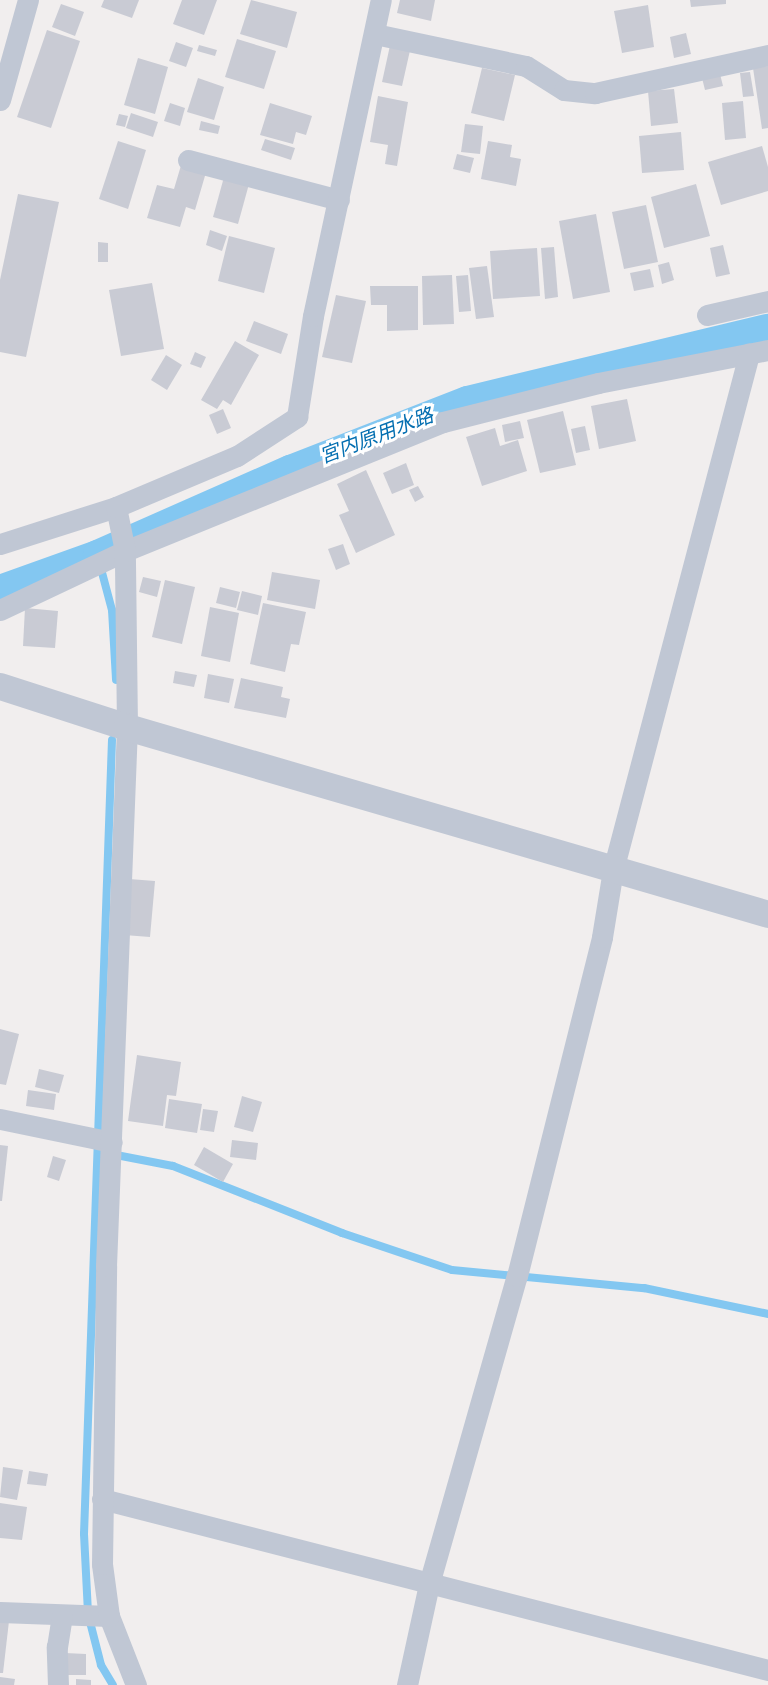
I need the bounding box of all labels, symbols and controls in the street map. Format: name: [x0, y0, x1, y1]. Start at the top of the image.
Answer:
water label: 宮内原用水路: [316, 402, 436, 468]

